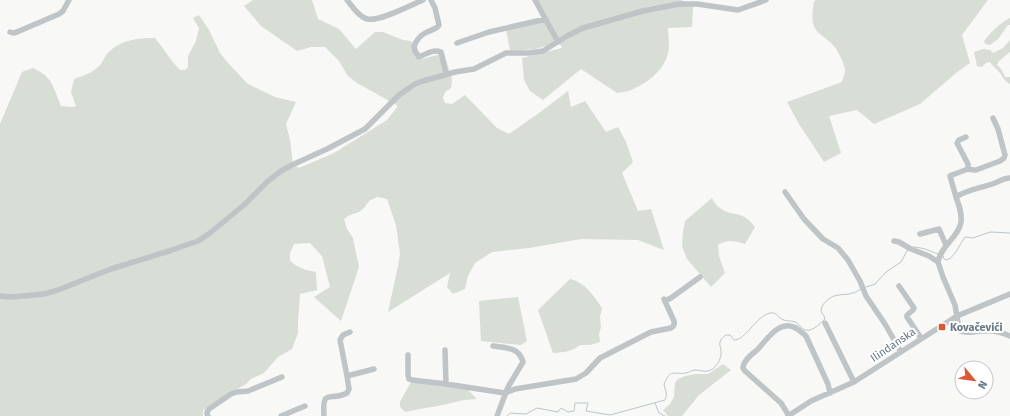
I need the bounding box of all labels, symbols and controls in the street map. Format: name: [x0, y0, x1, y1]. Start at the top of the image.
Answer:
place label: Kovačevići: [950, 321, 1003, 334]
marker: Kovačevići: [937, 322, 947, 332]
street label: Ilindanska: [868, 325, 918, 365]
north arrow: [954, 360, 994, 400]
text: N: [975, 378, 990, 391]

